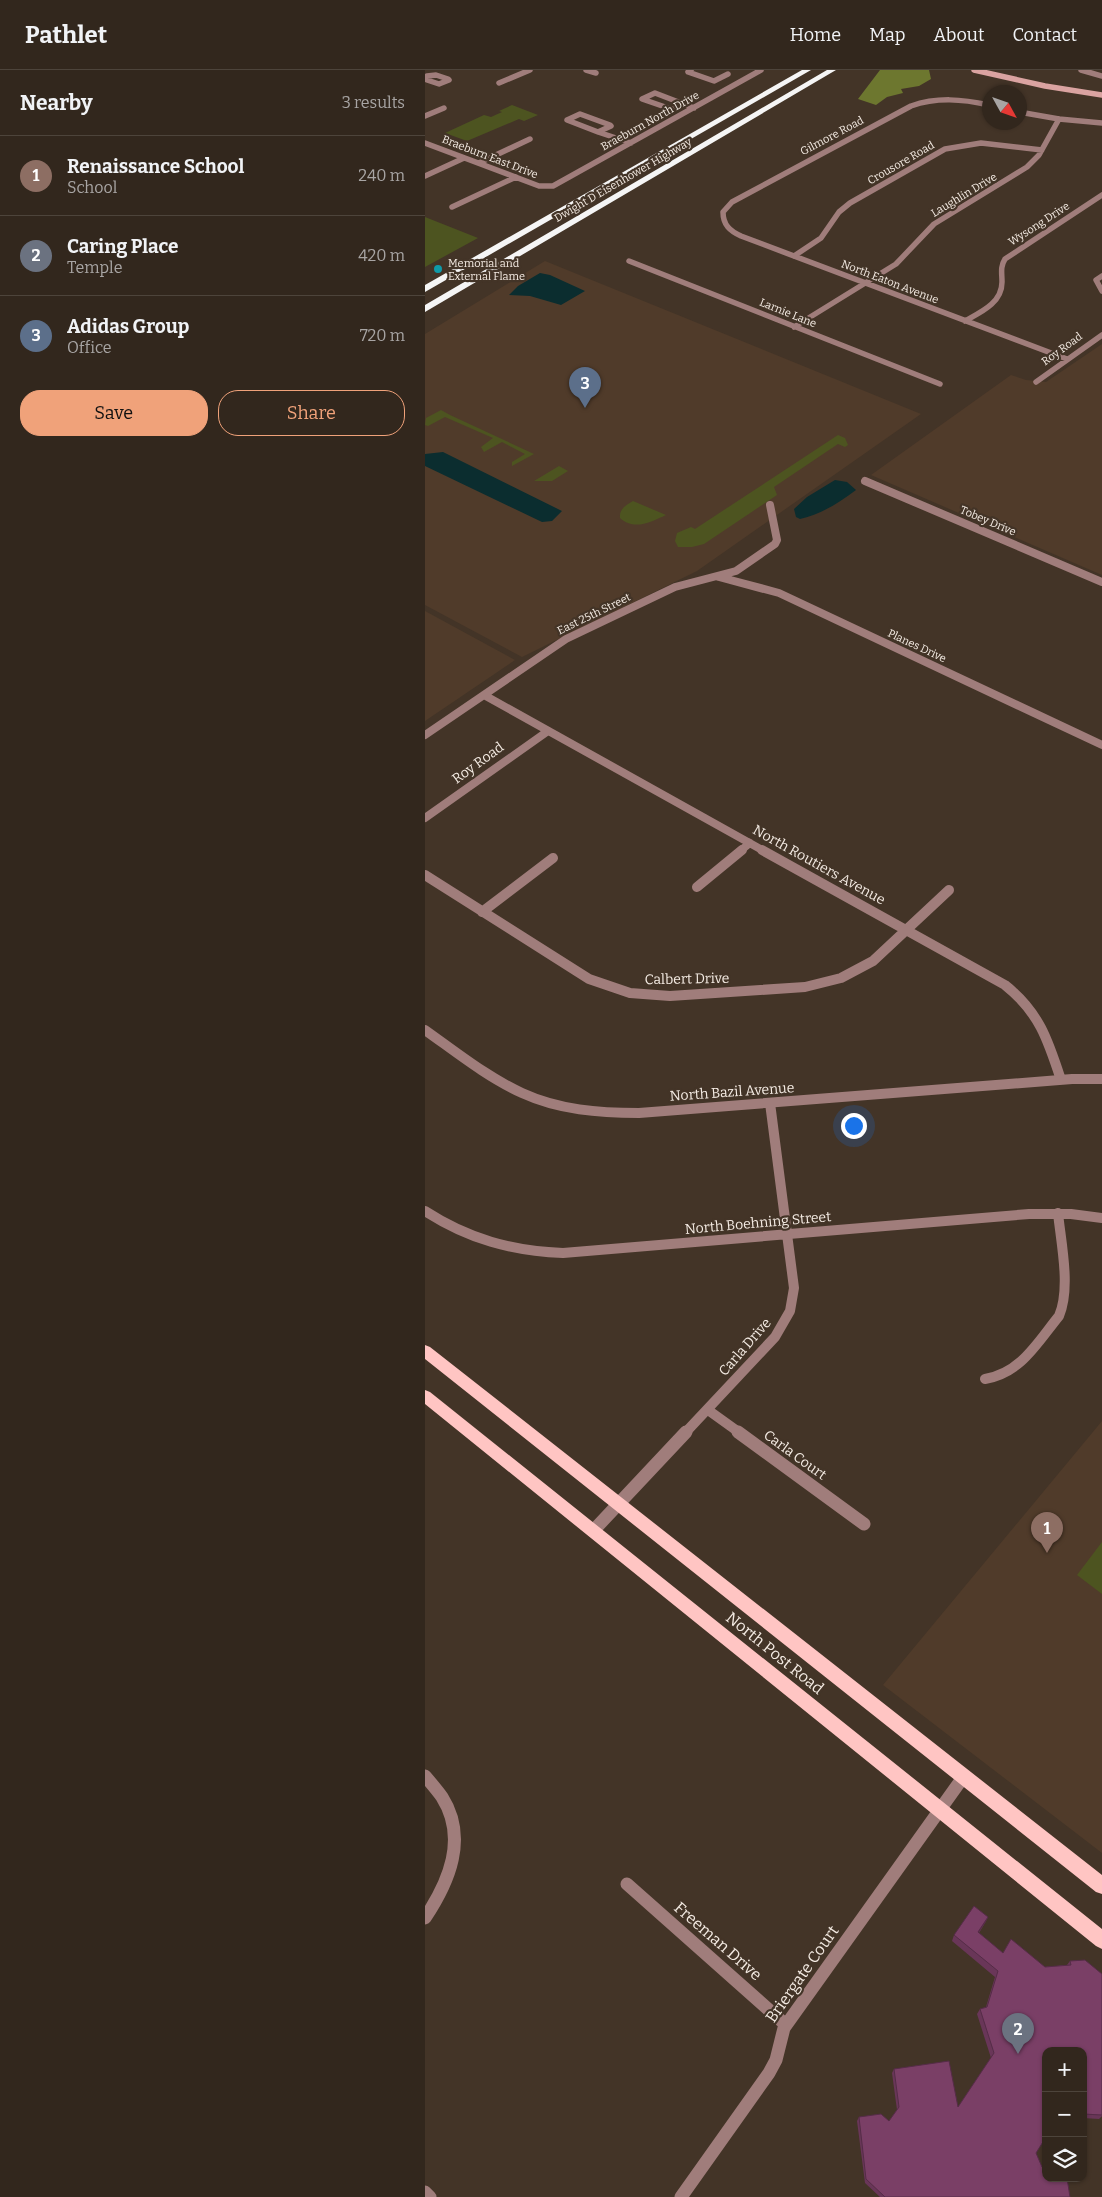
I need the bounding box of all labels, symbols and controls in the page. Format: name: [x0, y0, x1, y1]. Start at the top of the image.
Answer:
text: Pathlet: [25, 21, 107, 49]
text: Home: [790, 24, 841, 46]
text: Map: [869, 24, 905, 46]
text: About: [933, 24, 984, 46]
text: Contact: [1012, 24, 1077, 46]
north arrow: [982, 85, 1027, 130]
street label: Braeburn North Drive: [599, 89, 701, 153]
text: Nearby: [20, 90, 93, 116]
text: 3 results: [342, 93, 405, 112]
street label: Gilmore Road: [798, 114, 866, 158]
street label: Braeburn East Drive: [440, 133, 540, 181]
street label: Dwight D Eisenhower Highway: [552, 135, 694, 225]
street label: Crousore Road: [865, 138, 937, 187]
text: Renaissance School: [67, 155, 244, 178]
text: 1: [33, 166, 39, 185]
text: 240 m: [358, 166, 405, 185]
street label: Laughlin Drive: [929, 170, 999, 220]
text: School: [67, 178, 117, 197]
street label: Wysong Drive: [1006, 199, 1072, 249]
text: Caring Place: [67, 235, 179, 258]
text: 2: [31, 246, 41, 265]
text: 420 m: [358, 246, 405, 265]
place label: Memorial and External Flame: [448, 257, 525, 283]
street label: North Eaton Avenue: [839, 257, 941, 307]
text: Temple: [67, 258, 122, 277]
marker: Memorial and External Flame: [432, 263, 444, 275]
street label: Larnie Lane: [758, 296, 818, 330]
text: Adidas Group: [67, 315, 189, 338]
text: 3: [31, 326, 41, 345]
text: 720 m: [360, 326, 405, 345]
street label: Roy Road: [1039, 330, 1085, 368]
text: Office: [67, 338, 112, 357]
pin: 3: [569, 367, 601, 408]
button: Save: [20, 390, 208, 436]
button: Share: [218, 390, 405, 436]
street label: Tobey Drive: [958, 503, 1018, 539]
street label: East 25th Street: [555, 591, 633, 637]
street label: Planes Drive: [886, 627, 948, 665]
street label: Roy Road: [449, 739, 507, 787]
street label: North Routiers Avenue: [750, 822, 888, 908]
street label: Calbert Drive: [644, 970, 730, 988]
street label: North Bazil Avenue: [669, 1079, 795, 1105]
your location: [841, 1113, 867, 1139]
street label: North Boehning Street: [684, 1208, 832, 1238]
street label: Carla Drive: [715, 1315, 775, 1379]
street label: Carla Court: [760, 1427, 830, 1483]
pin: 1: [1031, 1512, 1063, 1553]
street label: North Post Road: [722, 1608, 828, 1699]
street label: Freeman Drive: [670, 1898, 766, 1984]
street label: Briergate Court: [762, 1922, 843, 2026]
pin: 2: [1002, 2013, 1034, 2054]
map controls: [1042, 2047, 1087, 2182]
button: +: [1042, 2047, 1087, 2092]
button: −: [1042, 2092, 1087, 2137]
button: layers: [1042, 2137, 1087, 2182]

